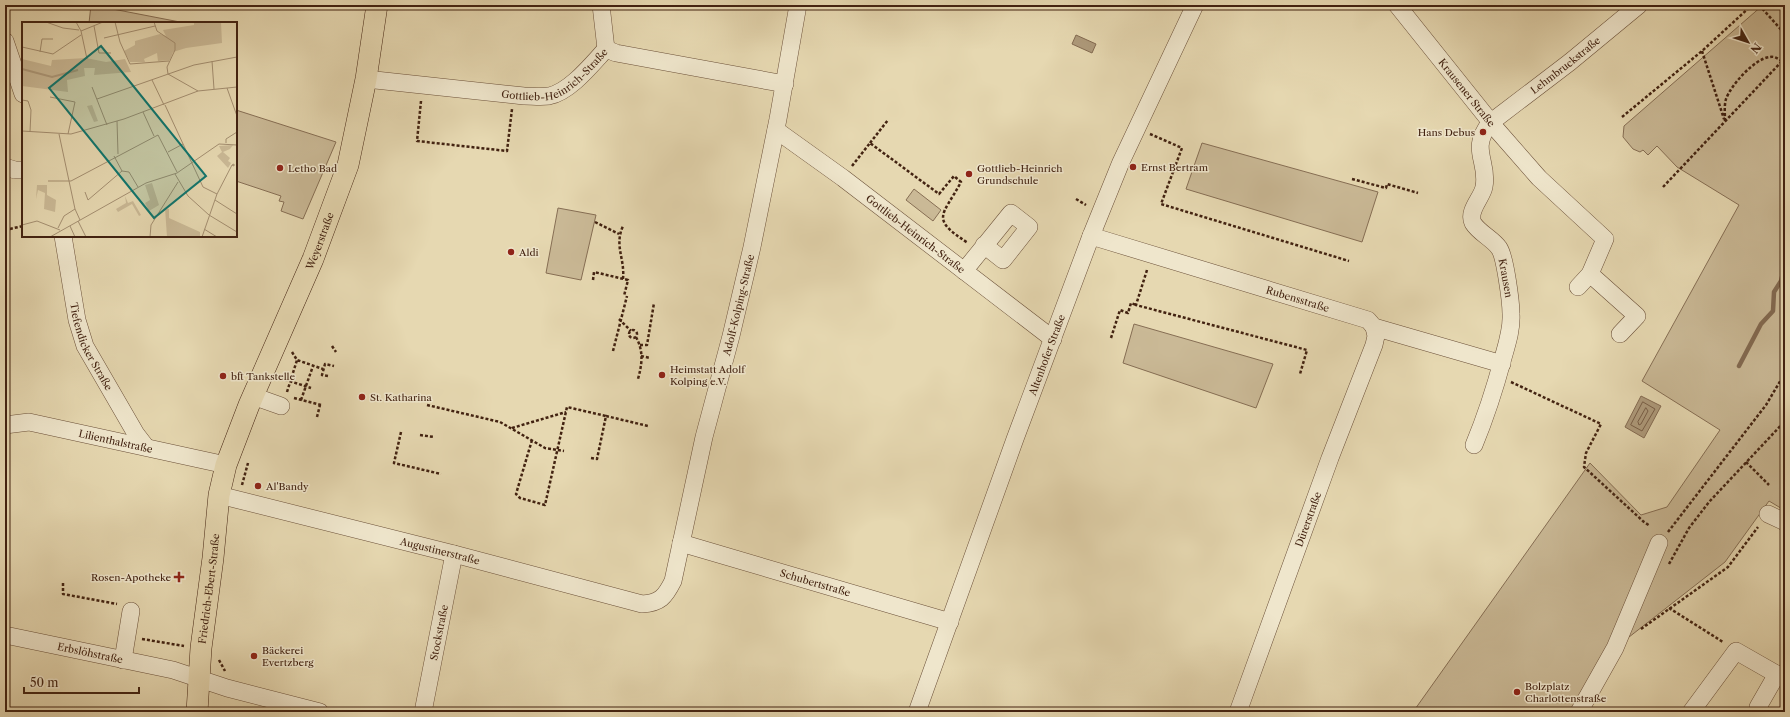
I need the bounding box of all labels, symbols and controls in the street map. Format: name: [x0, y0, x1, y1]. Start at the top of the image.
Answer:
inset map: [22, 22, 237, 237]
north arrow: [1728, 22, 1768, 62]
street label: Lehmbruckstraße: [1528, 34, 1603, 97]
text: N: [1747, 40, 1764, 57]
street label: Gottlieb-Heinrich-Straße: [501, 45, 611, 103]
street label: Krausener Straße: [1435, 56, 1498, 130]
place label: Hans Debus: [1418, 126, 1475, 139]
marker: Hans Debus: [1478, 127, 1488, 137]
place label: Ernst Bertram: [1141, 161, 1209, 174]
place label: Letho Bad: [288, 162, 337, 175]
place label: Gottlieb-Heinrich Grundschule: [977, 162, 1063, 187]
marker: Ernst Bertram: [1128, 162, 1138, 172]
marker: Letho Bad: [275, 163, 285, 173]
marker: Gottlieb-Heinrich Grundschule: [964, 169, 974, 179]
street label: Gottlieb-Heinrich-Straße: [863, 192, 968, 277]
street label: Weyerstraße: [303, 210, 337, 273]
place label: Aldi: [518, 246, 539, 259]
marker: Aldi: [506, 247, 516, 257]
street label: Adolf-Kolping-Straße: [720, 253, 757, 358]
street label: Krausen: [1496, 257, 1515, 299]
street label: Rubensstraße: [1264, 283, 1331, 315]
street label: Tiefendicker Straße: [67, 302, 116, 393]
street label: Altenhofer Straße: [1026, 312, 1068, 398]
place label: Heimstatt Adolf Kolping e.V.: [670, 363, 746, 388]
place label: bft Tankstelle: [231, 370, 296, 383]
marker: Heimstatt Adolf Kolping e.V.: [657, 370, 667, 380]
marker: bft Tankstelle: [218, 371, 228, 381]
place label: St. Katharina: [370, 391, 432, 404]
marker: St. Katharina: [357, 392, 367, 402]
street label: Lilienthalstraße: [77, 427, 154, 456]
place label: Al'Bandy: [265, 480, 309, 493]
marker: Al'Bandy: [253, 481, 263, 491]
street label: Dürerstraße: [1292, 490, 1324, 549]
street label: Friedrich-Ebert-Straße: [196, 532, 222, 645]
street label: Augustinerstraße: [398, 535, 482, 568]
street label: Schubertstraße: [778, 566, 852, 600]
place label: Rosen-Apotheke: [91, 571, 171, 584]
marker: Rosen-Apotheke: [174, 572, 184, 582]
street label: Stockstraße: [427, 603, 451, 662]
street label: Erbslöhstraße: [56, 640, 124, 666]
place label: Bäckerei Evertzberg: [262, 644, 314, 669]
marker: Bäckerei Evertzberg: [249, 651, 259, 661]
scale bar: [24, 669, 139, 695]
text: 50 m: [30, 675, 59, 690]
place label: Bolzplatz Charlottenstraße: [1525, 680, 1607, 705]
marker: Bolzplatz Charlottenstraße: [1512, 687, 1522, 697]

